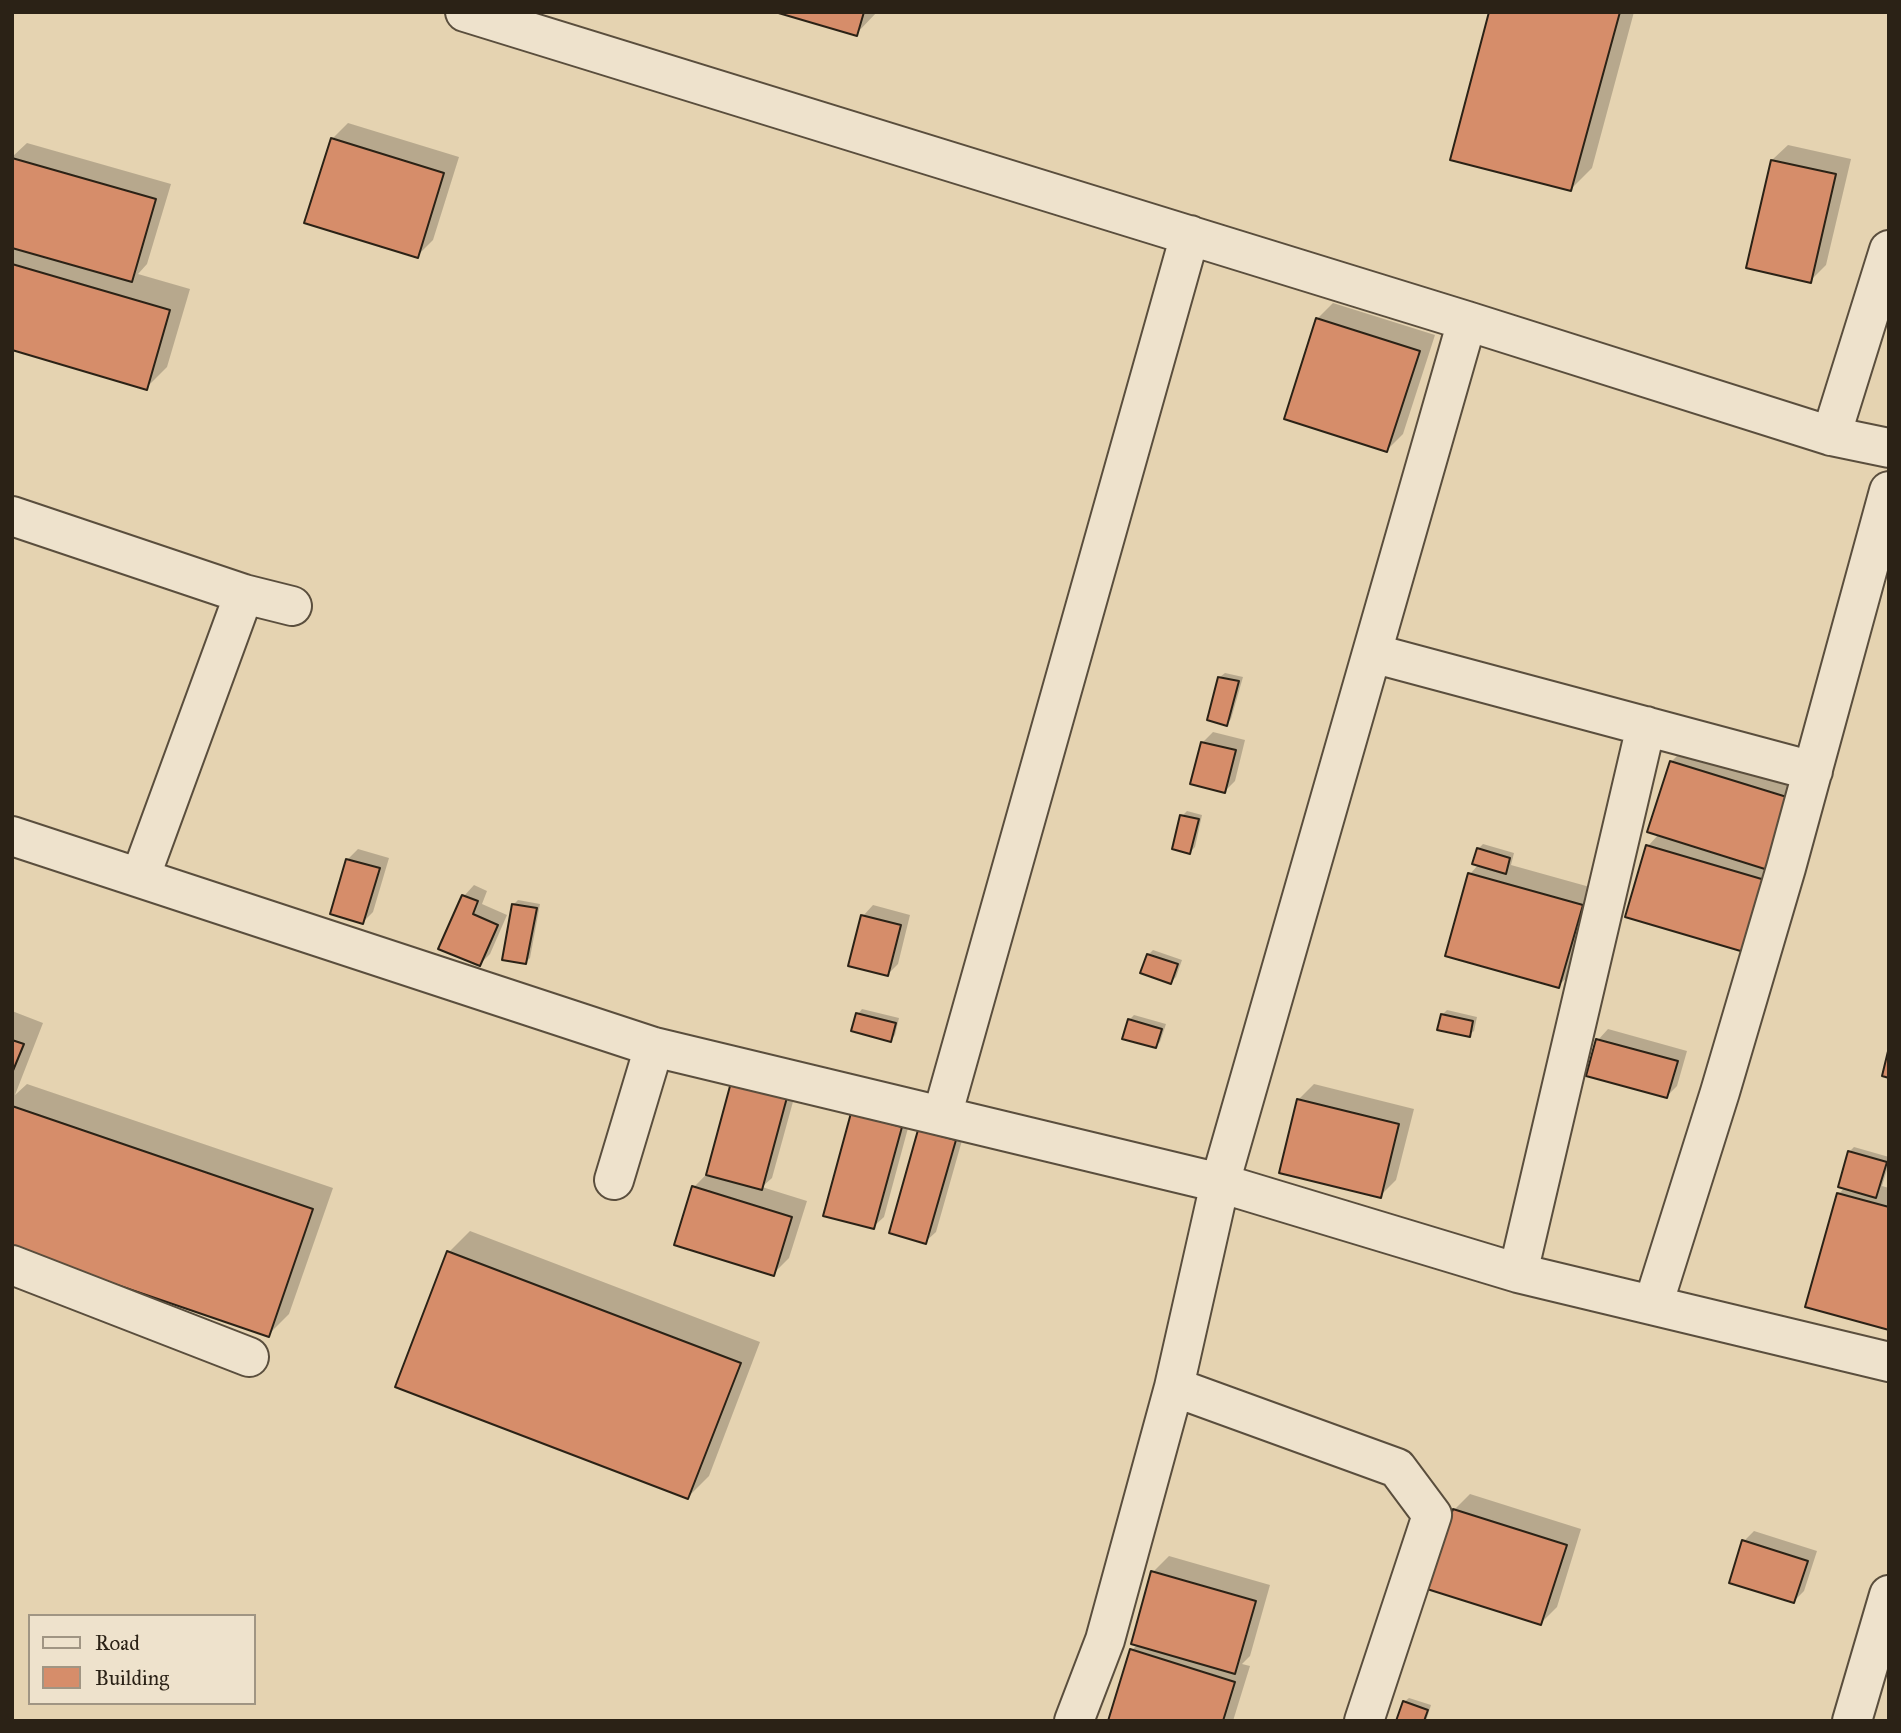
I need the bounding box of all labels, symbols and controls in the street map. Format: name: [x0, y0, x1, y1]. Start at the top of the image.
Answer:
legend: [28, 1614, 256, 1705]
text: Road: [95, 1630, 140, 1656]
text: Building: [95, 1665, 169, 1691]

